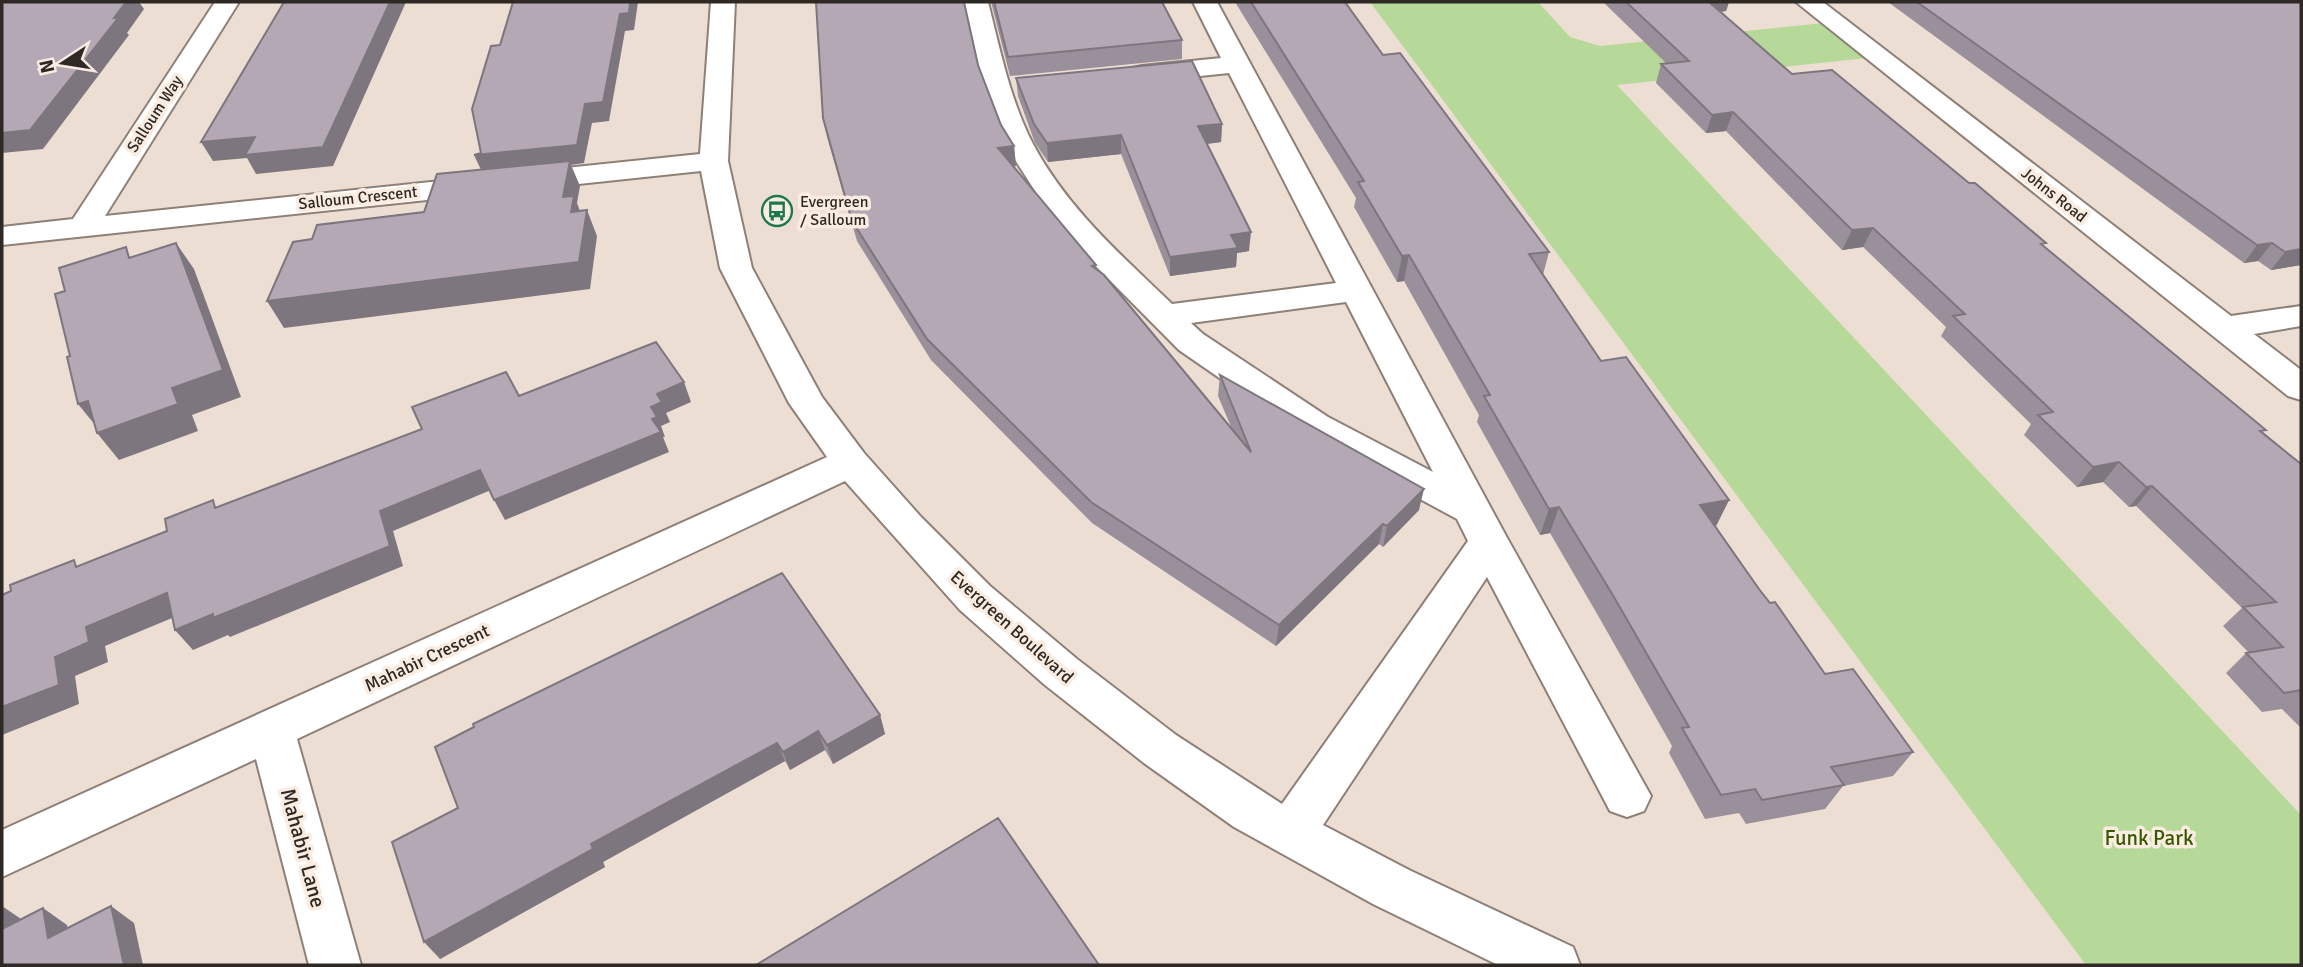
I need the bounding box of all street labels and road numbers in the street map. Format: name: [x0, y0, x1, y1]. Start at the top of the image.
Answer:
street label: Salloum Way: [123, 71, 188, 156]
street label: Johns Road: [2017, 163, 2091, 227]
street label: Salloum Crescent: [298, 182, 419, 214]
street label: Evergreen Boulevard: [946, 566, 1078, 688]
street label: Mahabir Crescent: [361, 619, 493, 697]
street label: Mahabir Lane: [275, 786, 331, 910]

